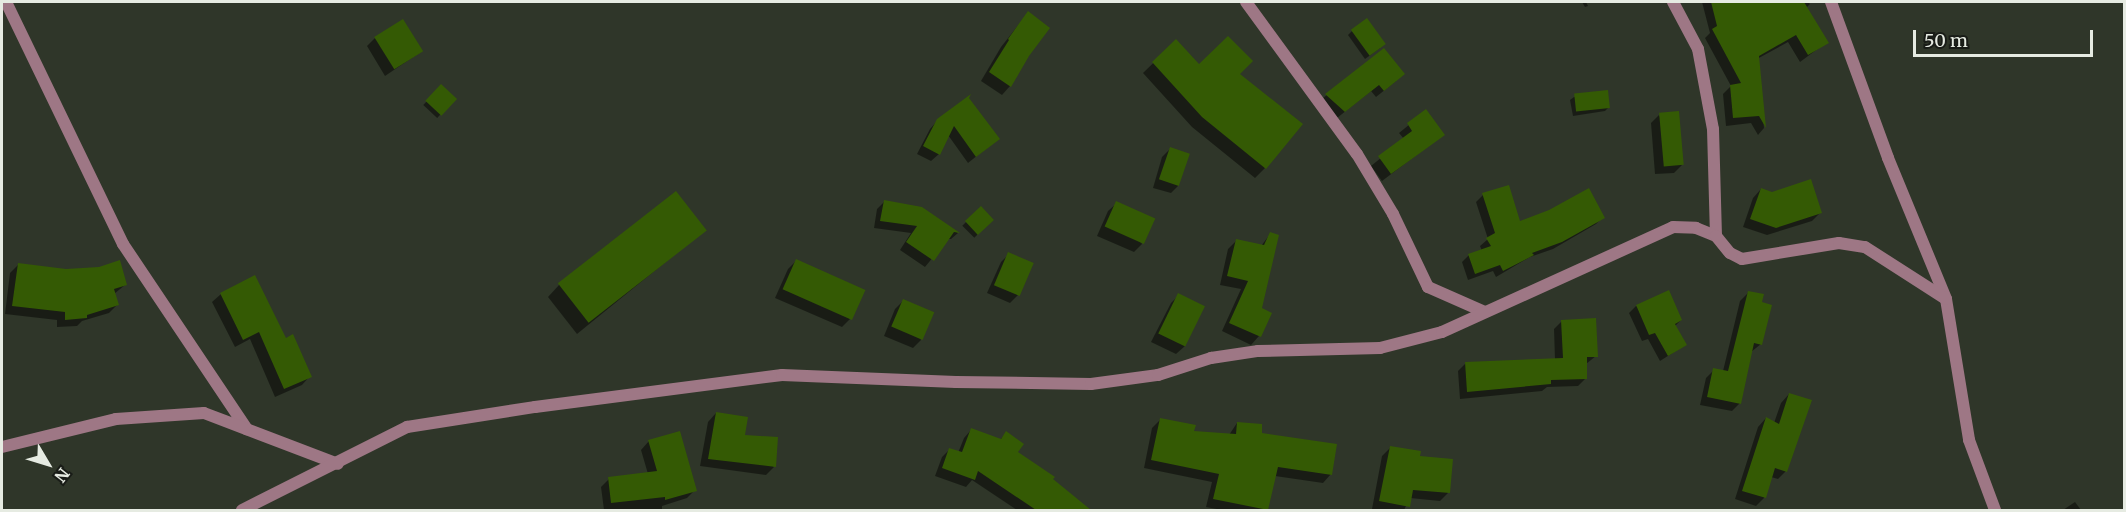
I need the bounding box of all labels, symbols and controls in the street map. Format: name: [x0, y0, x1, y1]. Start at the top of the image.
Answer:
scale bar: [1916, 18, 2096, 56]
text: 50 m: [1924, 29, 1968, 52]
north arrow: [18, 434, 78, 494]
text: N: [50, 464, 74, 486]

